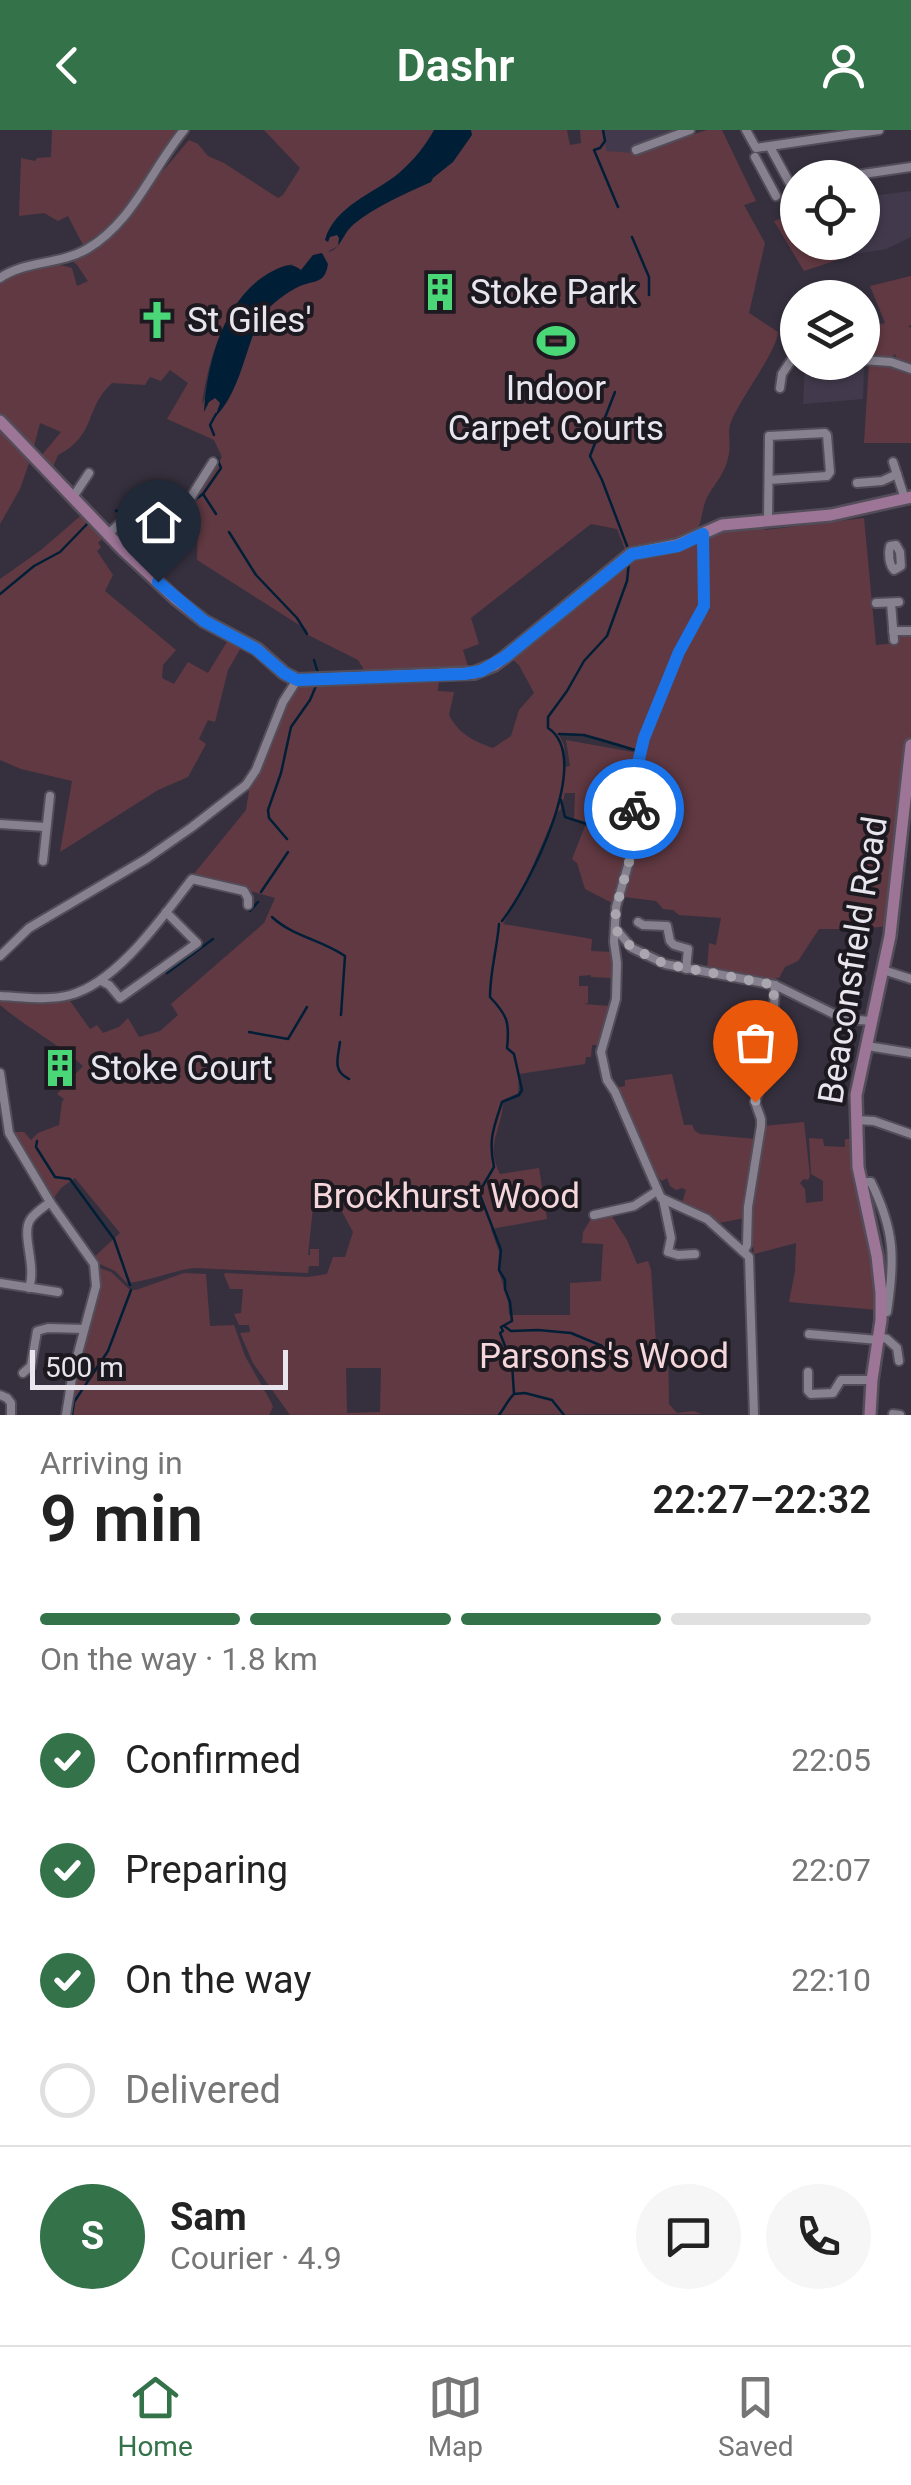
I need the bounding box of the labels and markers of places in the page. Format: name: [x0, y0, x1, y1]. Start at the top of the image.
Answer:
building icon: Stoke Park: [419, 271, 461, 313]
place label: Stoke Park: [470, 272, 637, 313]
church icon: St Giles': [136, 299, 178, 341]
place label: St Giles': [187, 300, 312, 341]
sports icon: Indoor Carpet Courts: [535, 320, 577, 362]
place label: Indoor Carpet Courts: [448, 368, 664, 449]
pin: [116, 480, 201, 583]
pin: [713, 1000, 798, 1103]
building icon: Stoke Court: [39, 1047, 81, 1089]
place label: Stoke Court: [90, 1048, 273, 1089]

